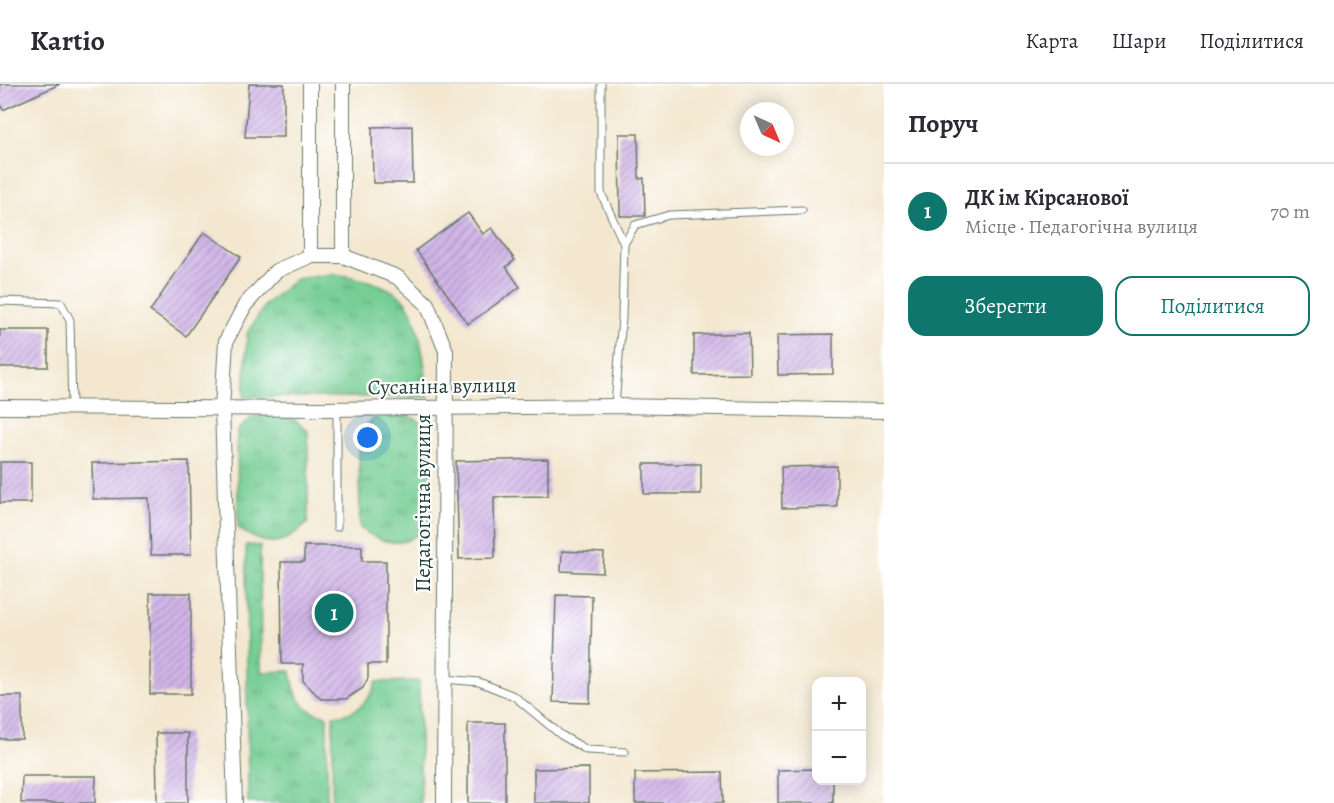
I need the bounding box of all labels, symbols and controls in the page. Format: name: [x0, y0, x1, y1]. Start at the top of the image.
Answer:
text: Kartio: [30, 22, 105, 60]
text: Карта: [1026, 27, 1078, 55]
text: Шари: [1111, 27, 1166, 55]
text: Поділитися: [1199, 27, 1304, 55]
north arrow: [740, 102, 794, 156]
text: Поруч: [908, 106, 979, 141]
text: ДК ім Кірсанової: [965, 183, 1129, 213]
text: 1: [924, 198, 931, 225]
text: 70 m: [1270, 198, 1310, 225]
text: Місце · Педагогічна вулиця: [965, 213, 1198, 240]
button: Зберегти: [908, 276, 1103, 336]
button: Поділитися: [1115, 276, 1310, 336]
street label: Сусаніна вулиця: [367, 371, 517, 401]
street label: Педагогічна вулиця: [409, 414, 437, 592]
your location: [353, 423, 382, 452]
pin: 1: [314, 590, 354, 636]
map controls: [812, 677, 866, 785]
button: +: [812, 677, 866, 731]
button: −: [812, 731, 866, 785]

